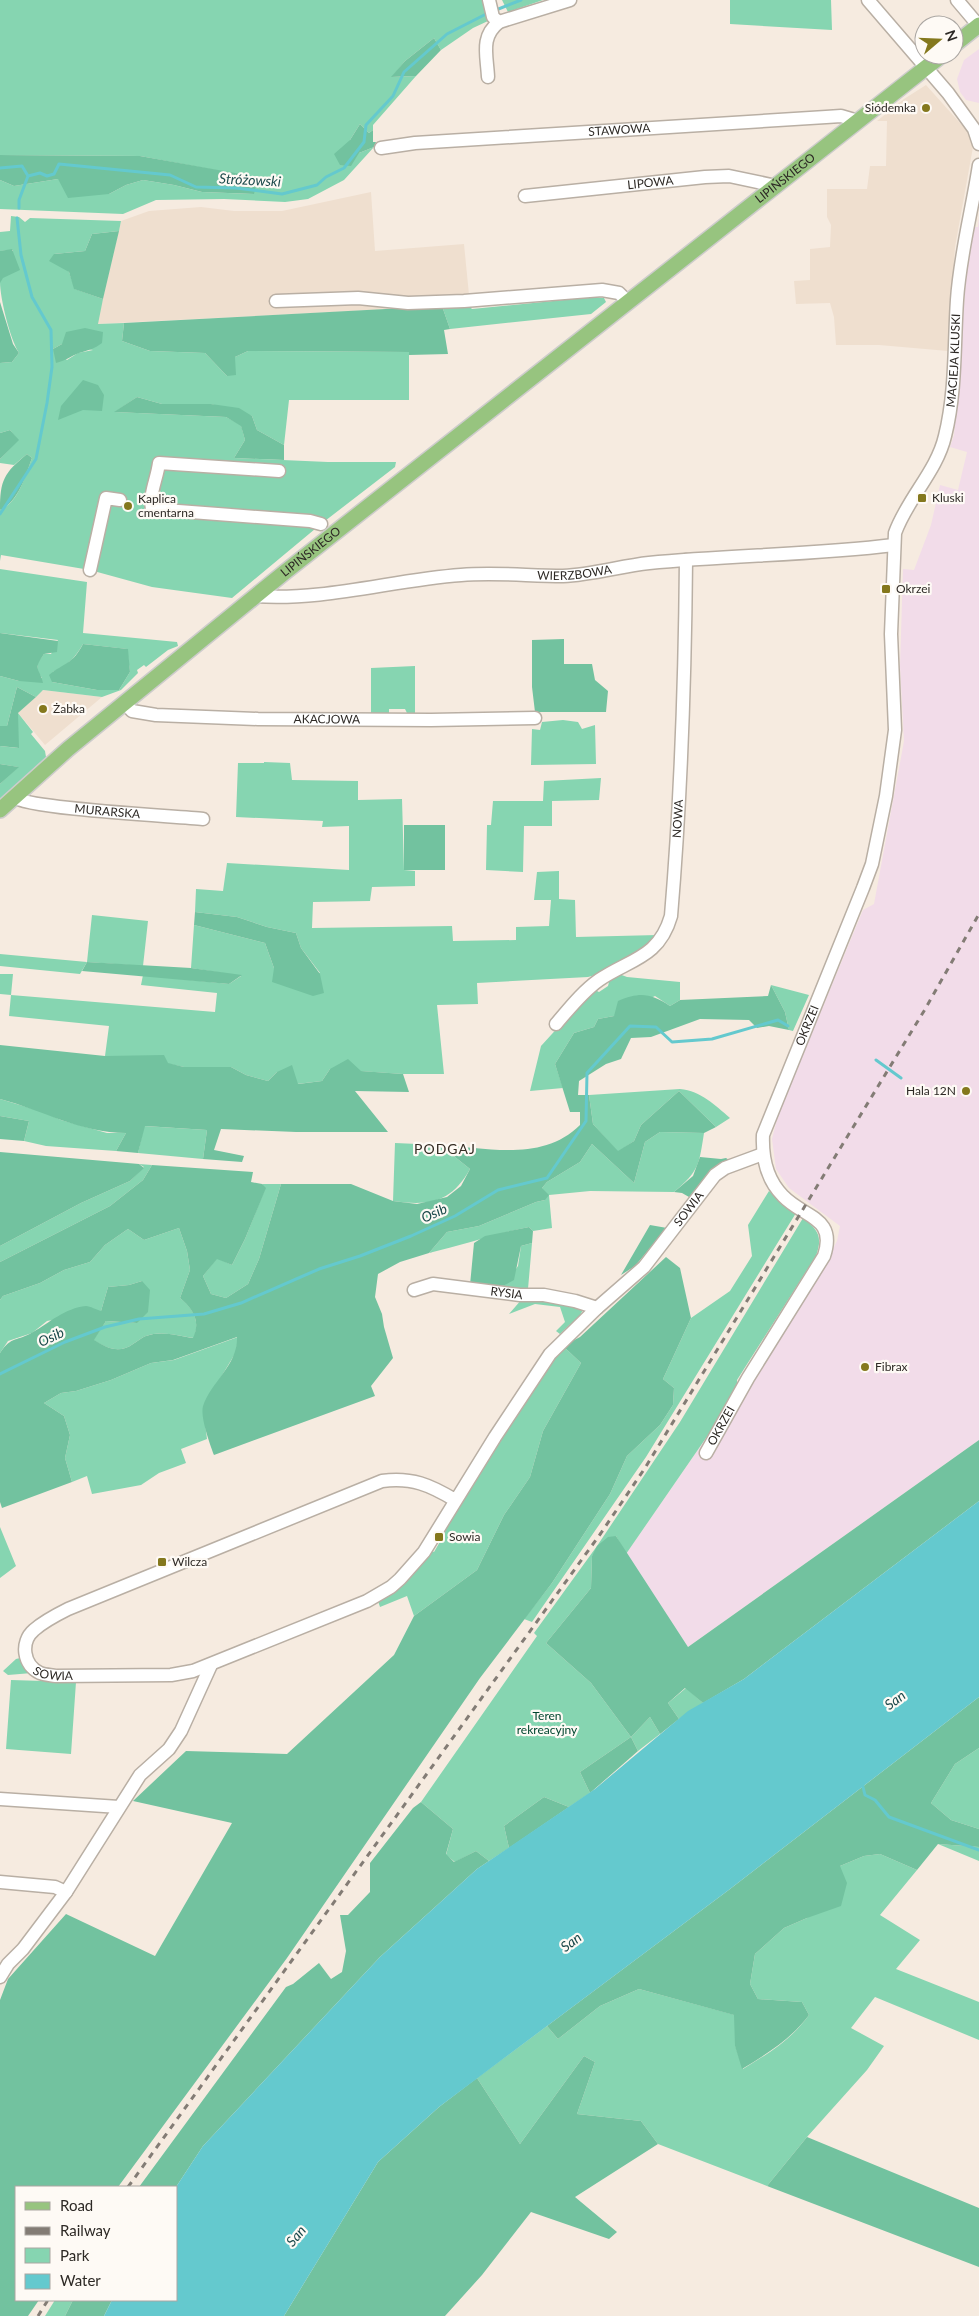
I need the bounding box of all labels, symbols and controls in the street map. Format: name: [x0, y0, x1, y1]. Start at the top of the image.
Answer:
north arrow: [914, 15, 964, 65]
text: N: [942, 28, 962, 43]
place label: Siódemka: [865, 100, 916, 115]
marker: Siódemka: [920, 102, 932, 114]
street label: STAWOWA: [588, 120, 652, 139]
street label: LIPIŃSKIEGO: [752, 149, 818, 206]
water label: Stróżowski: [219, 169, 282, 190]
street label: LIPOWA: [626, 172, 675, 192]
street label: MACIEJA KLUSKI: [943, 313, 963, 408]
place label: Kluski: [932, 490, 964, 505]
place label: Kaplica cmentarna: [138, 491, 194, 520]
marker: Kluski: [916, 492, 928, 504]
marker: Kaplica cmentarna: [122, 500, 134, 512]
street label: LIPIŃSKIEGO: [277, 523, 344, 580]
street label: WIERZBOWA: [537, 561, 614, 583]
place label: Okrzei: [896, 581, 931, 596]
marker: Okrzei: [880, 583, 892, 595]
place label: Żabka: [53, 701, 85, 716]
marker: Żabka: [37, 703, 49, 715]
street label: AKACJOWA: [294, 711, 361, 727]
street label: NOWA: [669, 798, 686, 839]
street label: MURARSKA: [74, 801, 142, 821]
street label: OKRZEI: [792, 1003, 822, 1048]
place label: Hala 12N: [906, 1083, 956, 1098]
marker: Hala 12N: [960, 1085, 972, 1097]
district label: PODGAJ: [414, 1140, 476, 1157]
street label: SOWIA: [670, 1188, 707, 1229]
water label: Osib: [418, 1199, 449, 1226]
street label: RYSIA: [490, 1283, 524, 1302]
water label: Osib: [35, 1323, 66, 1350]
place label: Fibrax: [875, 1359, 908, 1374]
marker: Fibrax: [859, 1361, 871, 1373]
street label: OKRZEI: [704, 1403, 738, 1448]
place label: Sowia: [449, 1529, 480, 1544]
marker: Sowia: [433, 1531, 445, 1543]
place label: Wilcza: [172, 1554, 207, 1569]
marker: Wilcza: [156, 1556, 168, 1568]
street label: SOWIA: [30, 1663, 74, 1684]
water label: San: [881, 1686, 908, 1713]
park label: Teren rekreacyjny: [517, 1708, 578, 1737]
water label: San: [557, 1928, 584, 1955]
legend: [15, 2186, 178, 2301]
text: Road: [60, 2196, 93, 2214]
text: Railway: [60, 2221, 111, 2239]
water label: San: [282, 2222, 309, 2249]
text: Park: [60, 2246, 90, 2264]
text: Water: [60, 2271, 101, 2289]

